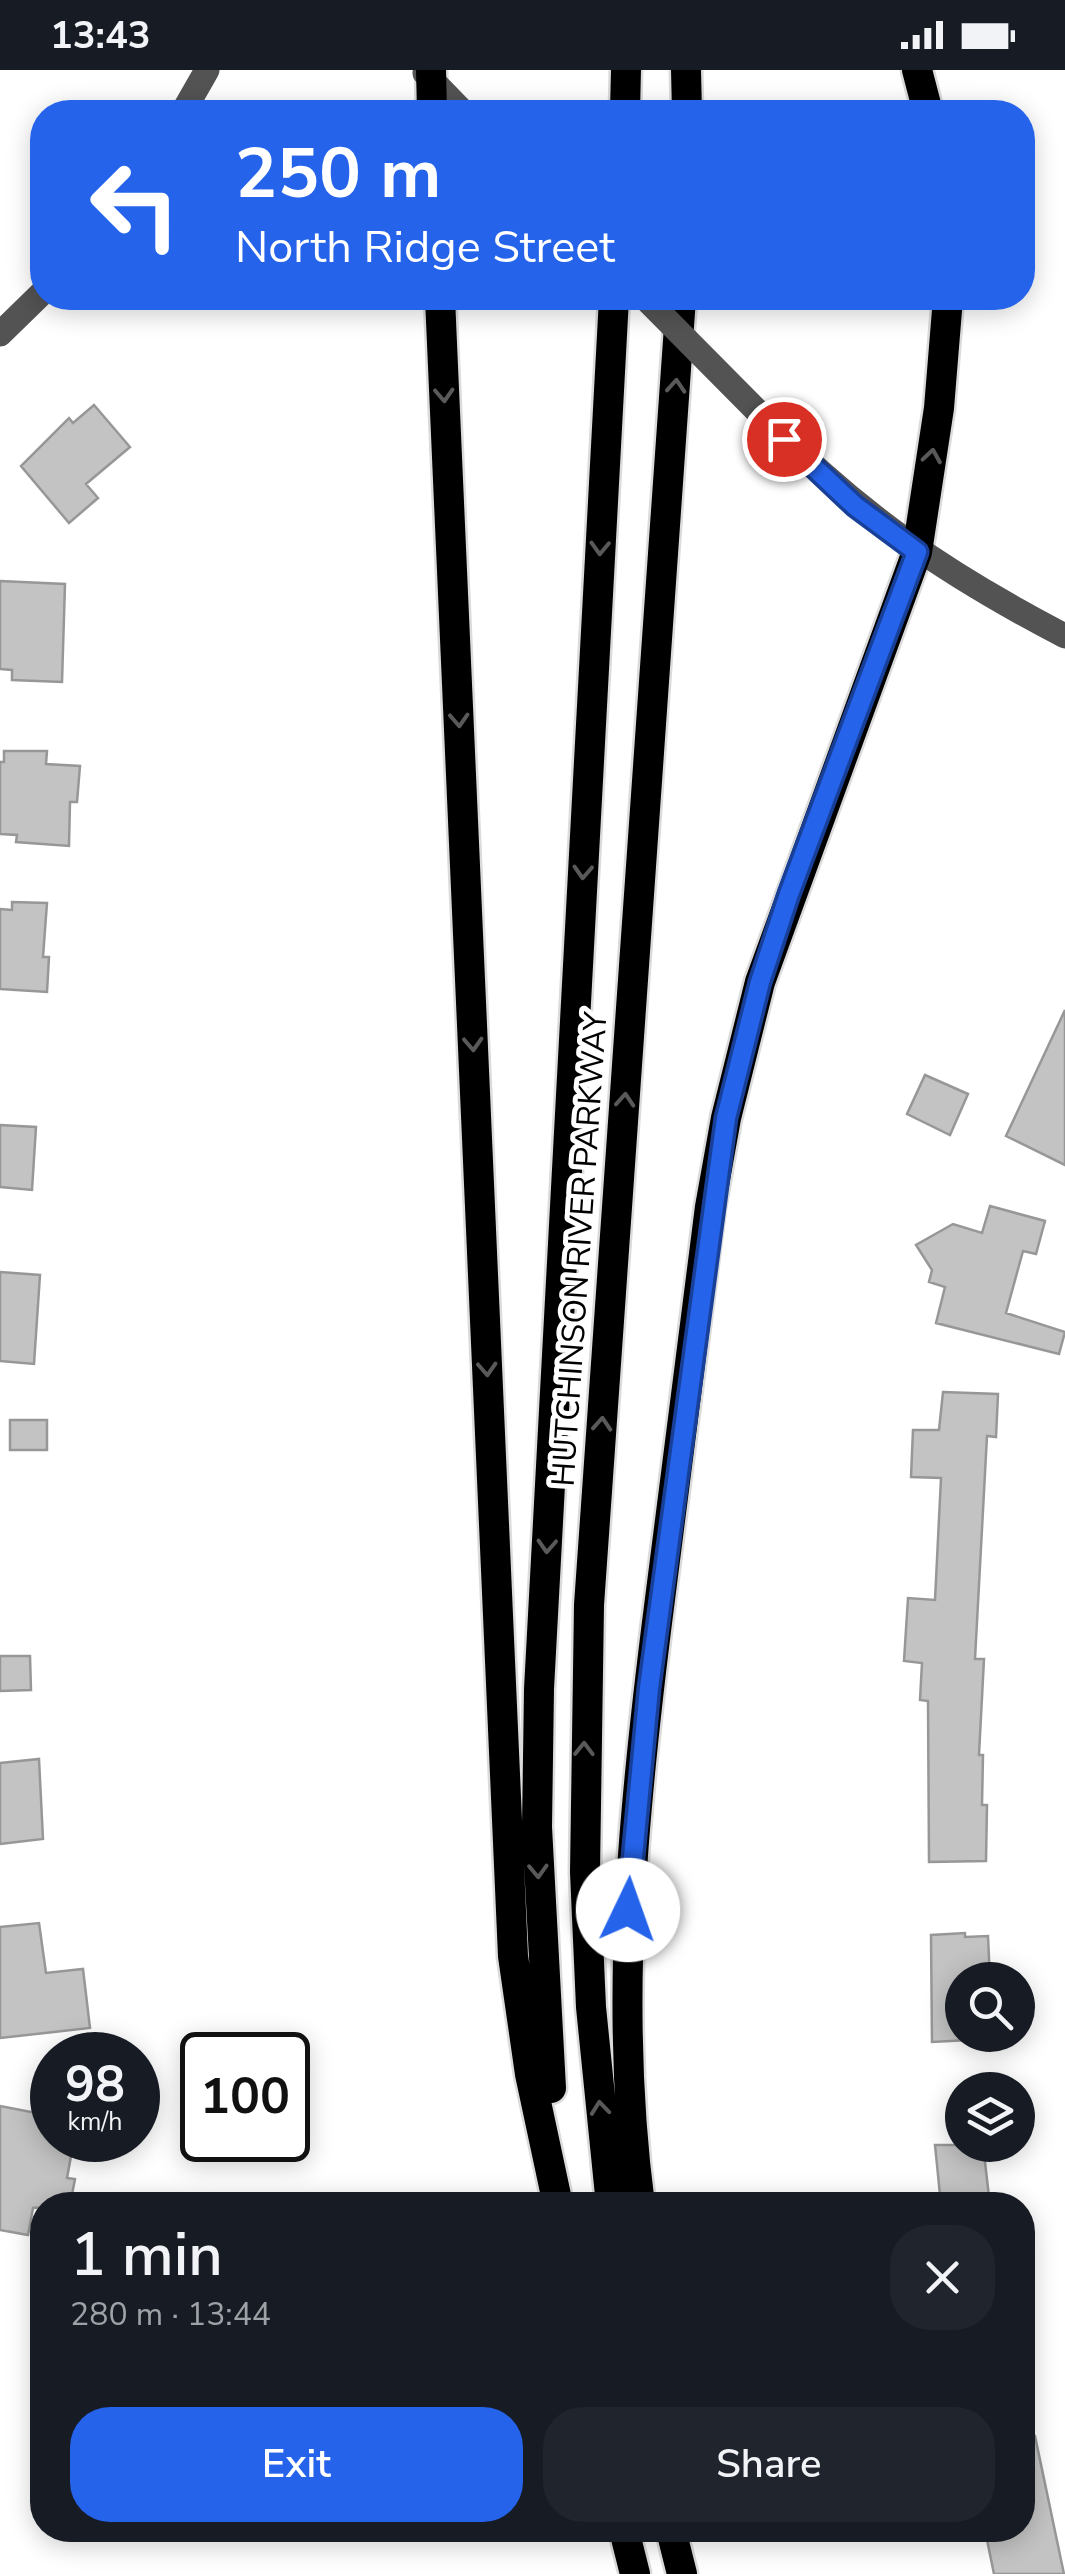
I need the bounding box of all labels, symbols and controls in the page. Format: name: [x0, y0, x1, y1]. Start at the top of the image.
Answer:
text: 13:43: [50, 10, 151, 61]
text: 250 m: [235, 126, 441, 222]
icon: left: [70, 140, 200, 270]
text: North Ridge Street: [235, 217, 615, 278]
one-way arrow: [664, 378, 686, 394]
one-way arrow: [434, 387, 455, 403]
pin: [742, 397, 827, 482]
icon: arrive: [757, 412, 812, 467]
one-way arrow: [920, 447, 941, 464]
one-way arrow: [589, 540, 610, 556]
one-way arrow: [448, 712, 469, 728]
one-way arrow: [573, 865, 594, 881]
street label: HUTCHINSON RIVER PARKWAY: [541, 1010, 618, 1488]
one-way arrow: [462, 1037, 483, 1053]
one-way arrow: [614, 1092, 635, 1108]
one-way arrow: [476, 1361, 497, 1377]
one-way arrow: [590, 1416, 612, 1432]
one-way arrow: [537, 1539, 558, 1555]
one-way arrow: [573, 1740, 595, 1756]
position arrow: [576, 1858, 680, 1962]
one-way arrow: [528, 1864, 549, 1880]
map controls: [945, 1962, 1035, 2162]
button: search: [945, 1962, 1035, 2052]
speed limit sign: 100: [180, 2032, 310, 2162]
text: 98: [65, 2050, 125, 2119]
button: layers: [945, 2072, 1035, 2162]
one-way arrow: [590, 2100, 612, 2116]
text: km/h: [67, 2105, 123, 2139]
text: 1 min: [70, 2214, 223, 2296]
button: close: [890, 2225, 995, 2330]
text: 280 m · 13:44: [70, 2293, 271, 2336]
button: Exit: [70, 2407, 523, 2522]
button: Share: [543, 2407, 995, 2522]

